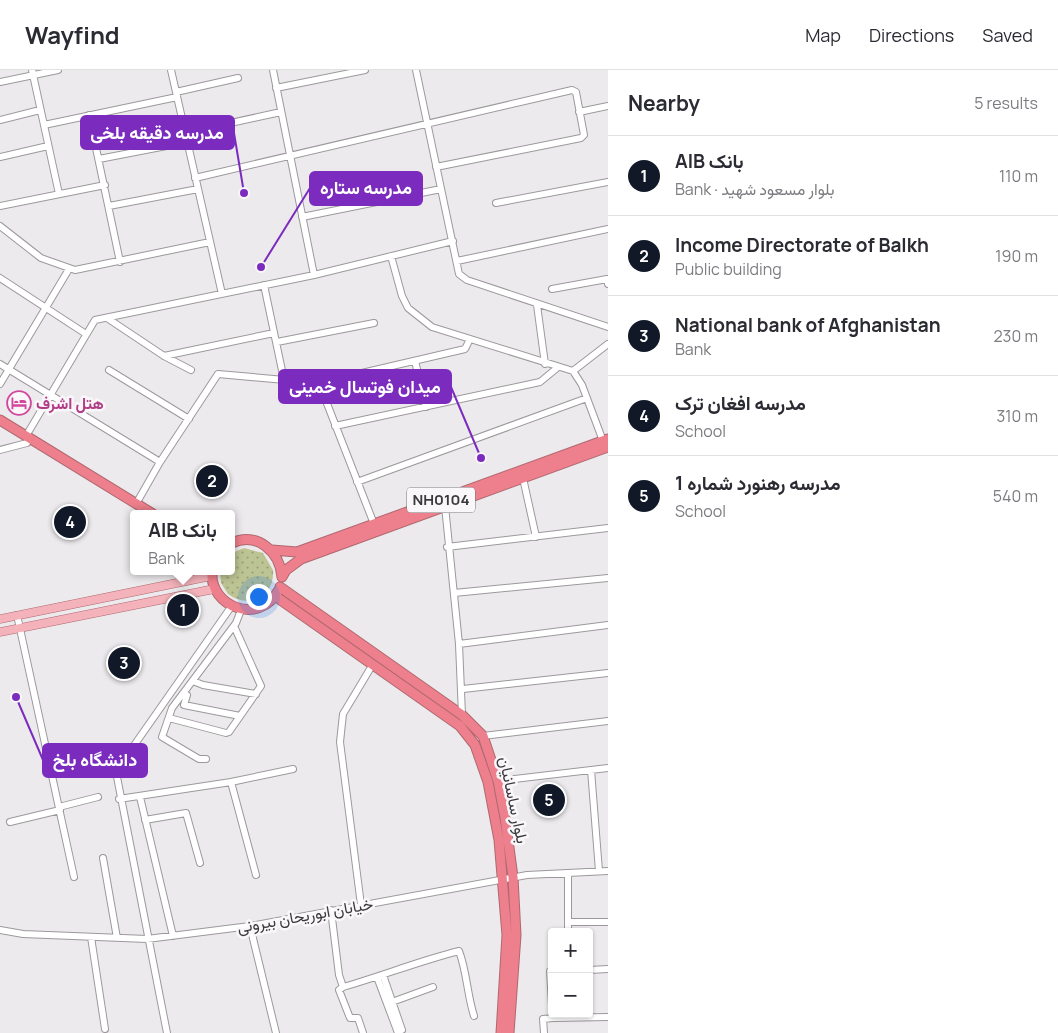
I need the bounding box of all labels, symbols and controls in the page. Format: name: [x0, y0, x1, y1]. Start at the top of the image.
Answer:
text: Wayfind: [25, 18, 120, 51]
text: Map: [805, 23, 841, 47]
text: Directions: [869, 23, 954, 47]
text: Saved: [982, 23, 1033, 47]
text: Nearby: [628, 89, 700, 117]
text: 5 results: [974, 92, 1038, 114]
callout: مدرسه دقيقه بلخى: [81, 116, 234, 149]
text: مدرسه دقيقه بلخى: [90, 120, 224, 144]
text: AIB بانک: [675, 148, 744, 174]
text: 1: [640, 165, 648, 187]
text: 110 m: [999, 165, 1038, 187]
callout: مدرسه ستاره: [310, 172, 422, 205]
text: مدرسه ستاره: [320, 175, 412, 199]
text: Bank · بلوار مسعود شهید: [675, 178, 835, 200]
text: Income Directorate of Balkh: [675, 232, 929, 258]
text: 2: [639, 245, 649, 267]
text: 190 m: [995, 245, 1038, 267]
text: Public building: [675, 258, 782, 280]
text: National bank of Afghanistan: [675, 312, 941, 338]
text: 3: [639, 325, 649, 347]
text: 230 m: [994, 325, 1038, 347]
text: Bank: [675, 338, 711, 360]
callout: میدان فوتسال خمینی: [279, 370, 451, 403]
text: میدان فوتسال خمینی: [289, 374, 441, 398]
hotel icon: هتل اشرف: [6, 390, 32, 416]
text: مدرسه افغان ترک: [675, 390, 806, 416]
place label: هتل اشرف: [36, 392, 104, 414]
text: 4: [639, 405, 649, 427]
text: 310 m: [996, 405, 1038, 427]
text: School: [675, 420, 726, 442]
pin: 2: [196, 462, 228, 500]
text: مدرسه رهنورد شماره 1: [675, 470, 841, 496]
text: 5: [639, 485, 649, 507]
text: 540 m: [993, 485, 1038, 507]
road number: NH0104: [407, 488, 475, 512]
text: School: [675, 500, 726, 522]
pin: 4: [54, 503, 86, 541]
popup: [130, 510, 235, 575]
text: AIB بانک: [148, 517, 217, 543]
text: Bank: [148, 547, 184, 569]
your location: [246, 584, 272, 610]
pin: 1: [167, 591, 199, 629]
pin: 3: [108, 644, 140, 682]
callout: دانشگاه بلخ: [43, 744, 147, 777]
text: دانشگاه بلخ: [53, 747, 137, 772]
street label: بلوار ساسانیان: [494, 755, 534, 845]
pin: 5: [533, 781, 565, 819]
street label: خیابان ابوریحان بیرونی: [235, 892, 375, 938]
map controls: [548, 928, 593, 1018]
button: +: [548, 928, 593, 973]
button: −: [548, 973, 593, 1018]

